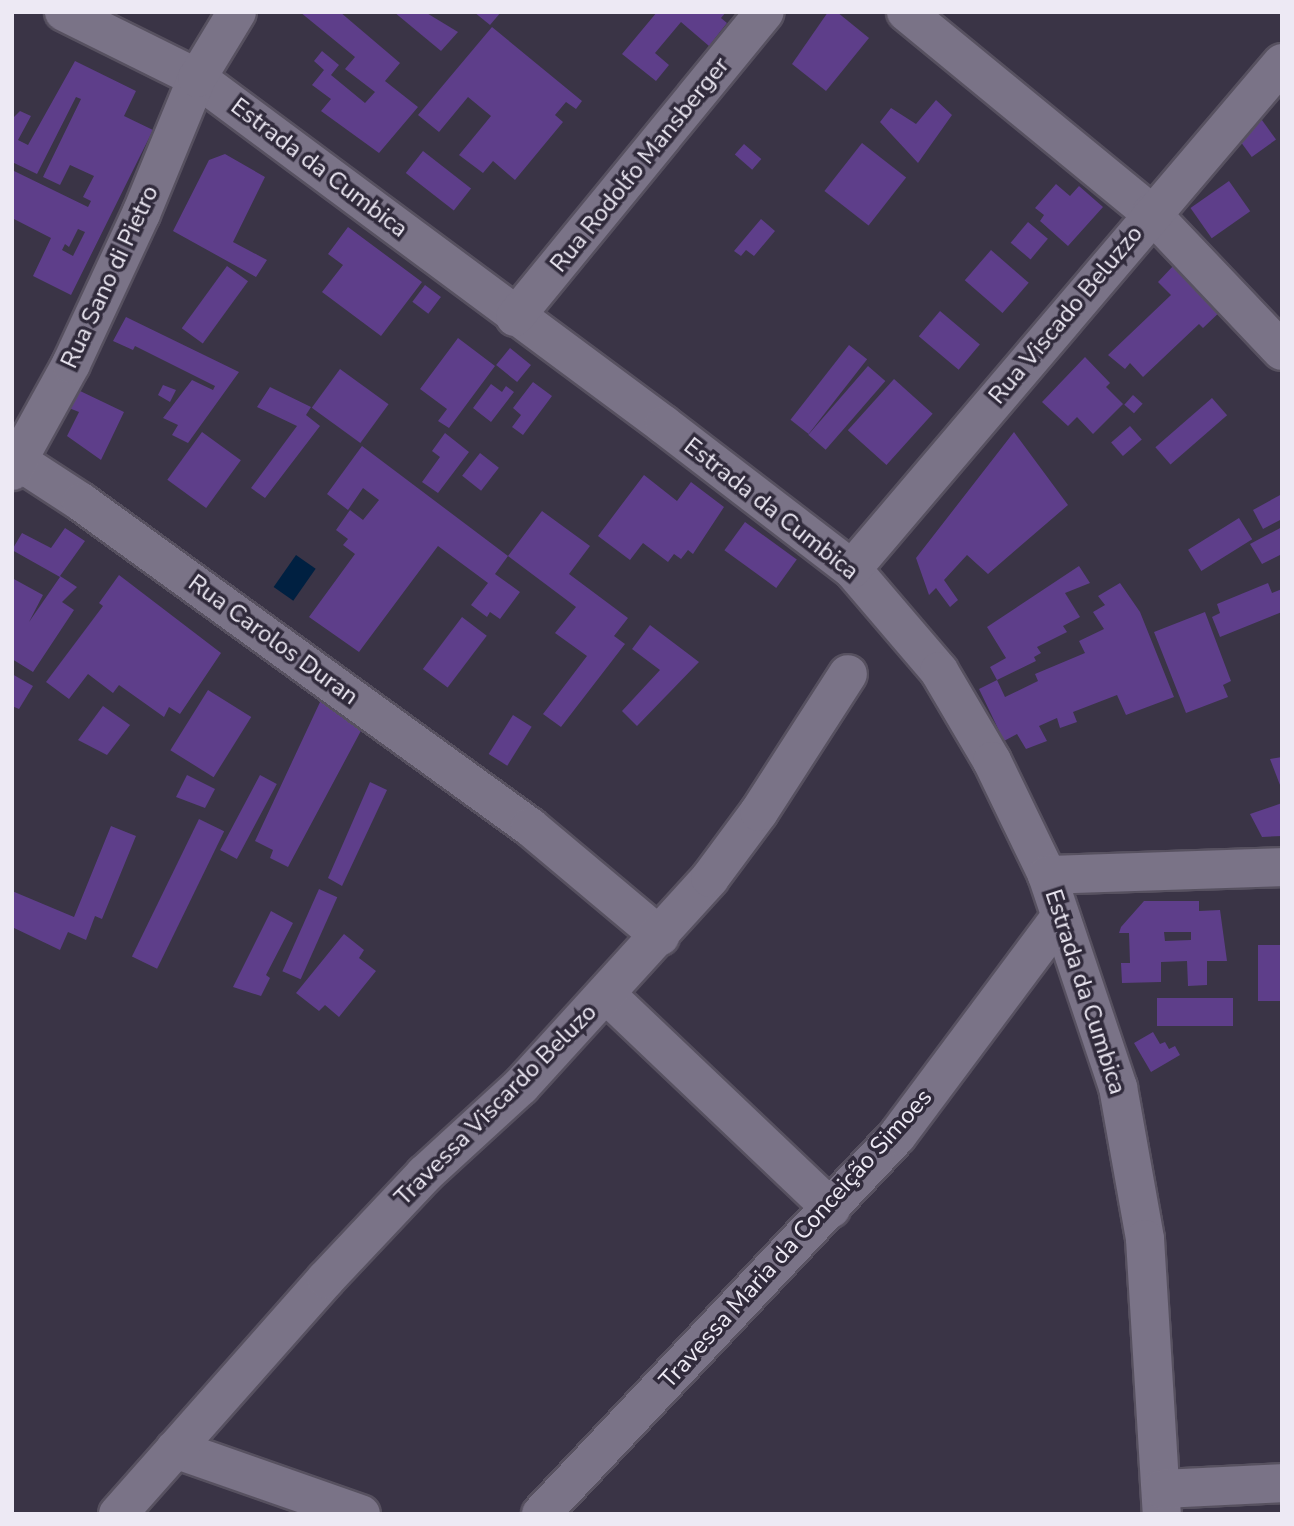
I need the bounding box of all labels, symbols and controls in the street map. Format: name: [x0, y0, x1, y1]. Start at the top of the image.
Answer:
street label: Rua Rodolfo Mansberger: [544, 52, 736, 278]
street label: Estrada da Cumbica: [225, 92, 413, 244]
street label: Rua Sano di Pietro: [55, 181, 165, 373]
street label: Rua Viscado Beluzzo: [983, 220, 1149, 410]
street label: Estrada da Cumbica: [678, 432, 864, 586]
street label: Rua Carolos Duran: [182, 569, 364, 711]
street label: Estrada da Cumbica: [1038, 886, 1132, 1098]
street label: Travessa Viscardo Beluzo: [389, 998, 603, 1212]
street label: Travessa Maria da Conceição Simoes: [654, 1083, 938, 1395]

